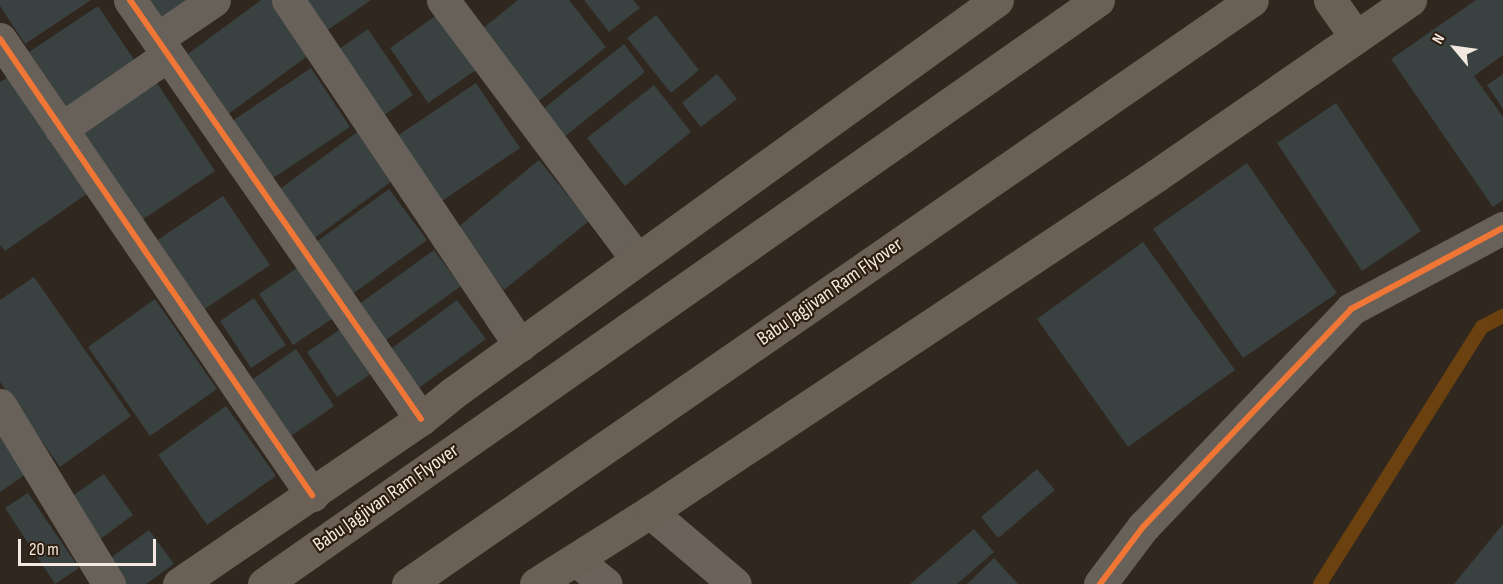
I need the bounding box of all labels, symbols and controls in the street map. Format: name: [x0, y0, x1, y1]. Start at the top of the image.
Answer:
north arrow: [1425, 18, 1485, 78]
text: N: [1428, 31, 1449, 47]
street label: Babu Jagjivan Ram Flyover: [753, 233, 907, 351]
street label: Babu Jagjivan Ram Flyover: [309, 439, 463, 557]
scale bar: [21, 527, 159, 565]
text: 20 m: [29, 539, 59, 560]

